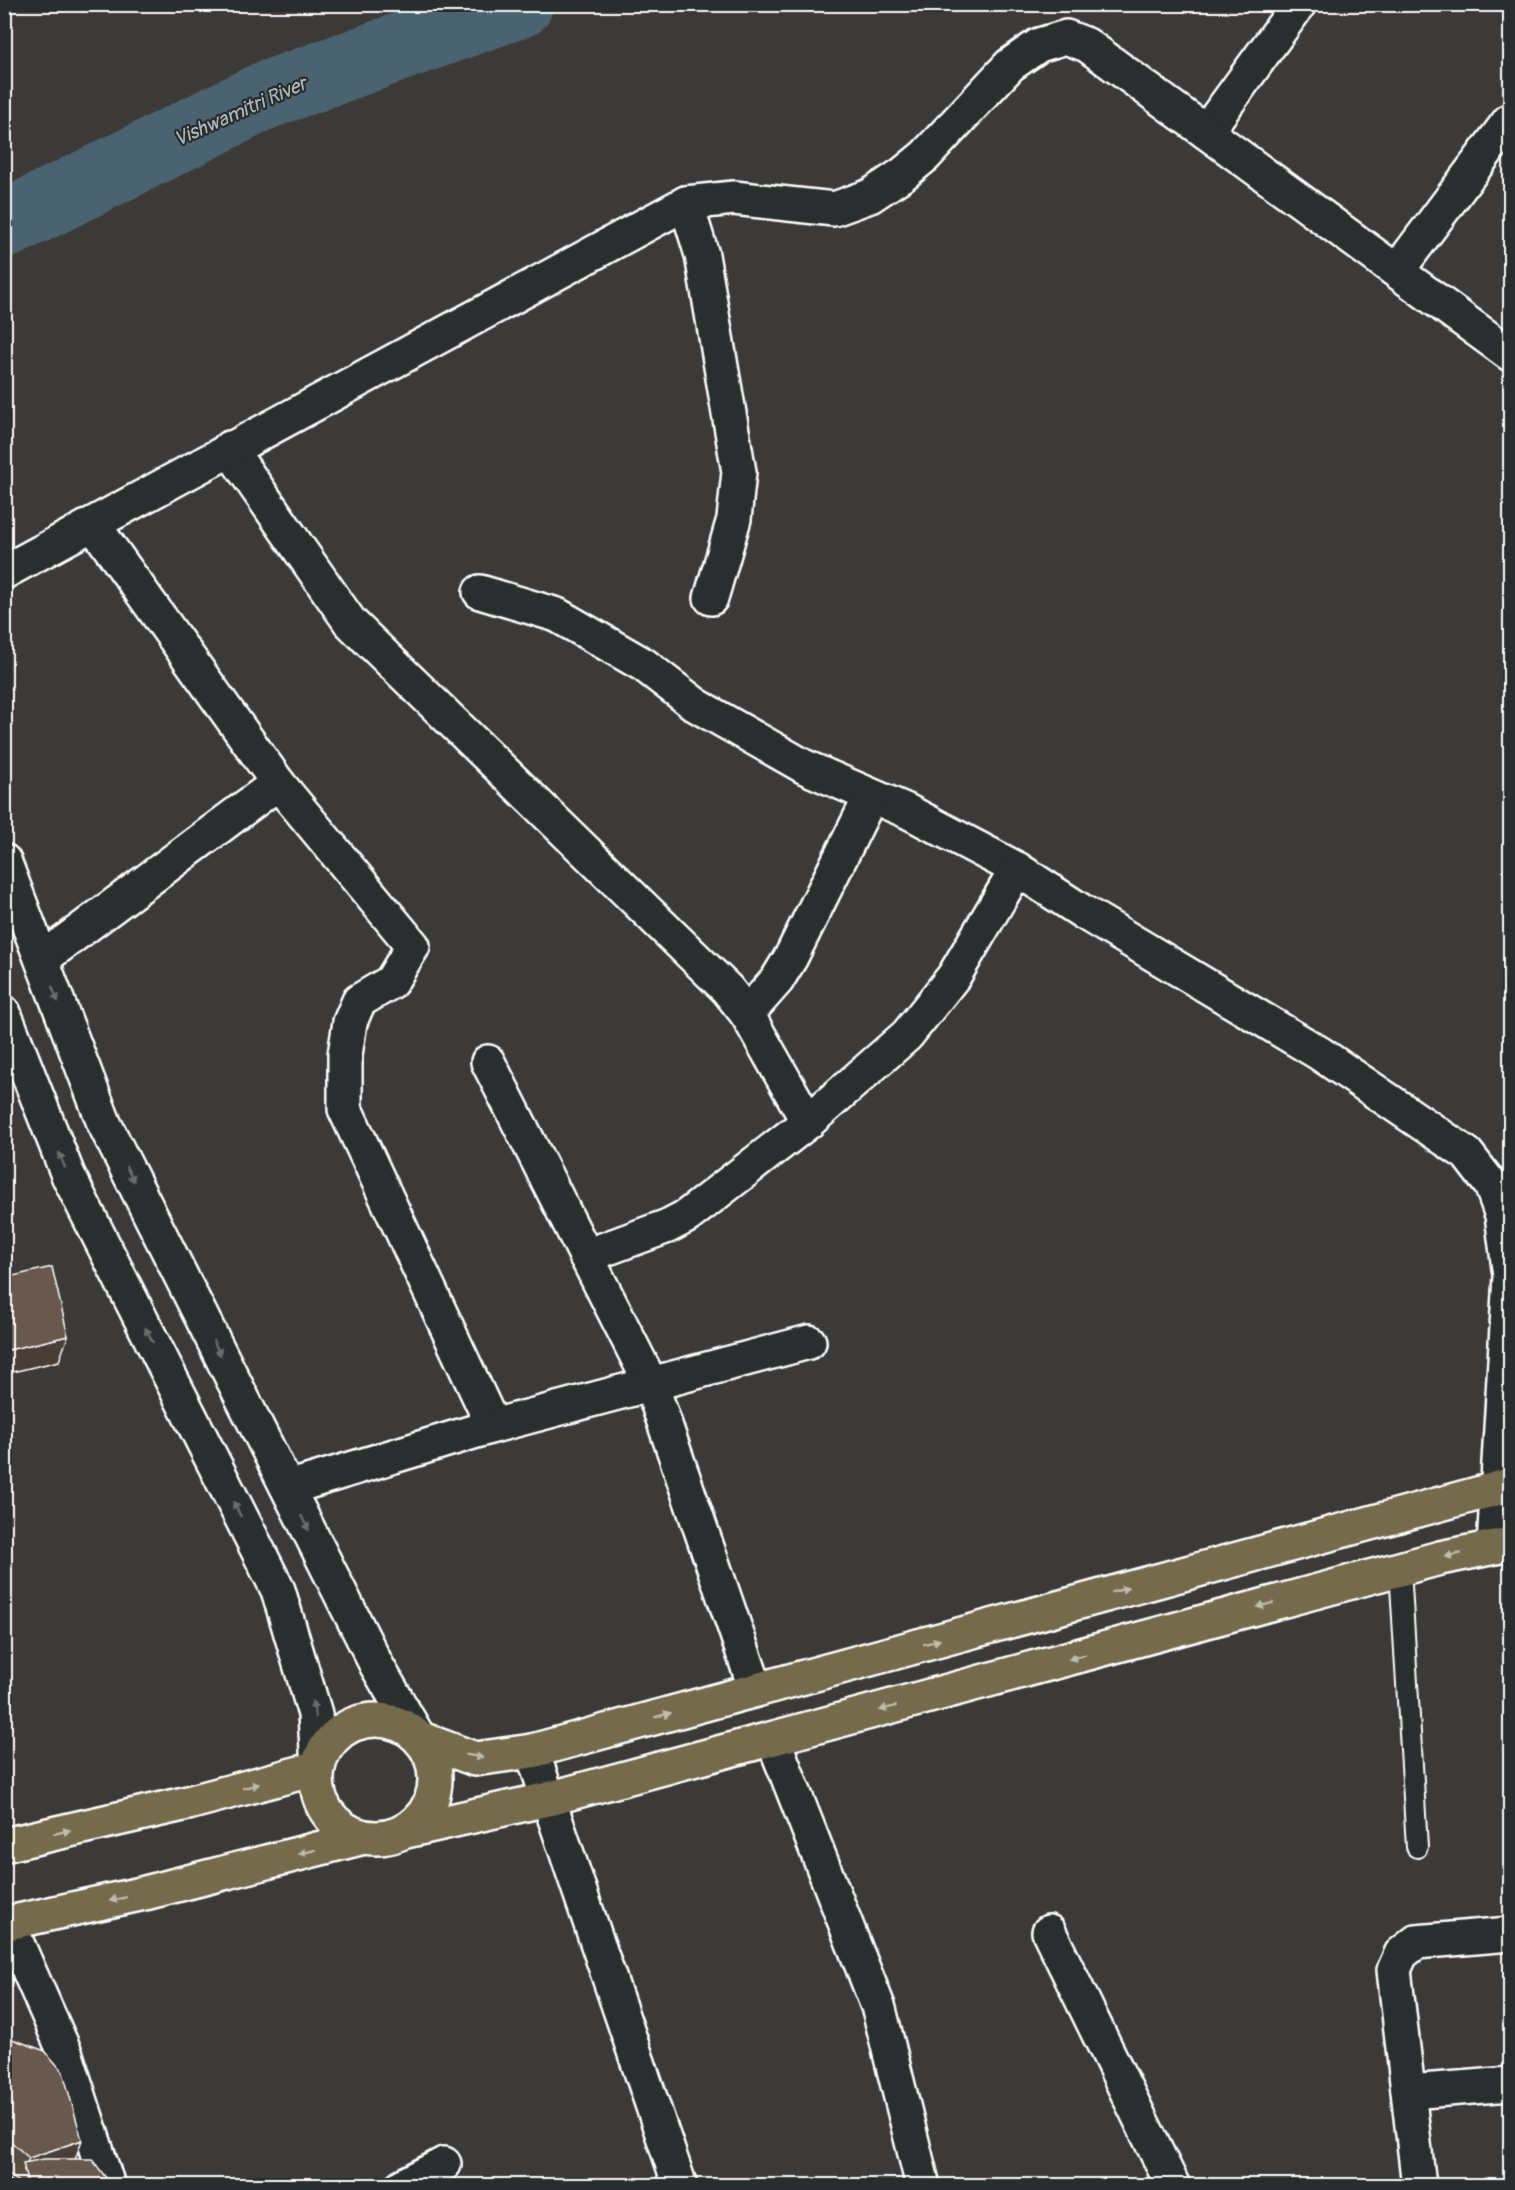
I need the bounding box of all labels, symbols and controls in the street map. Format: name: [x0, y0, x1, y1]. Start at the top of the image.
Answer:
water label: Vishwamitri River: [170, 70, 313, 152]
one-way arrow: [50, 986, 60, 1004]
one-way arrow: [57, 1151, 66, 1169]
one-way arrow: [125, 1166, 134, 1183]
one-way arrow: [144, 1326, 153, 1343]
one-way arrow: [213, 1340, 222, 1357]
one-way arrow: [232, 1500, 241, 1517]
one-way arrow: [300, 1514, 310, 1531]
one-way arrow: [1443, 1551, 1462, 1560]
one-way arrow: [1111, 1585, 1129, 1594]
one-way arrow: [1256, 1601, 1274, 1611]
one-way arrow: [923, 1636, 941, 1646]
one-way arrow: [1067, 1652, 1086, 1662]
one-way arrow: [308, 1700, 318, 1719]
one-way arrow: [879, 1704, 897, 1713]
one-way arrow: [654, 1710, 672, 1719]
one-way arrow: [465, 1751, 484, 1760]
one-way arrow: [242, 1781, 260, 1790]
one-way arrow: [52, 1827, 71, 1836]
one-way arrow: [298, 1847, 316, 1857]
one-way arrow: [108, 1895, 127, 1904]

